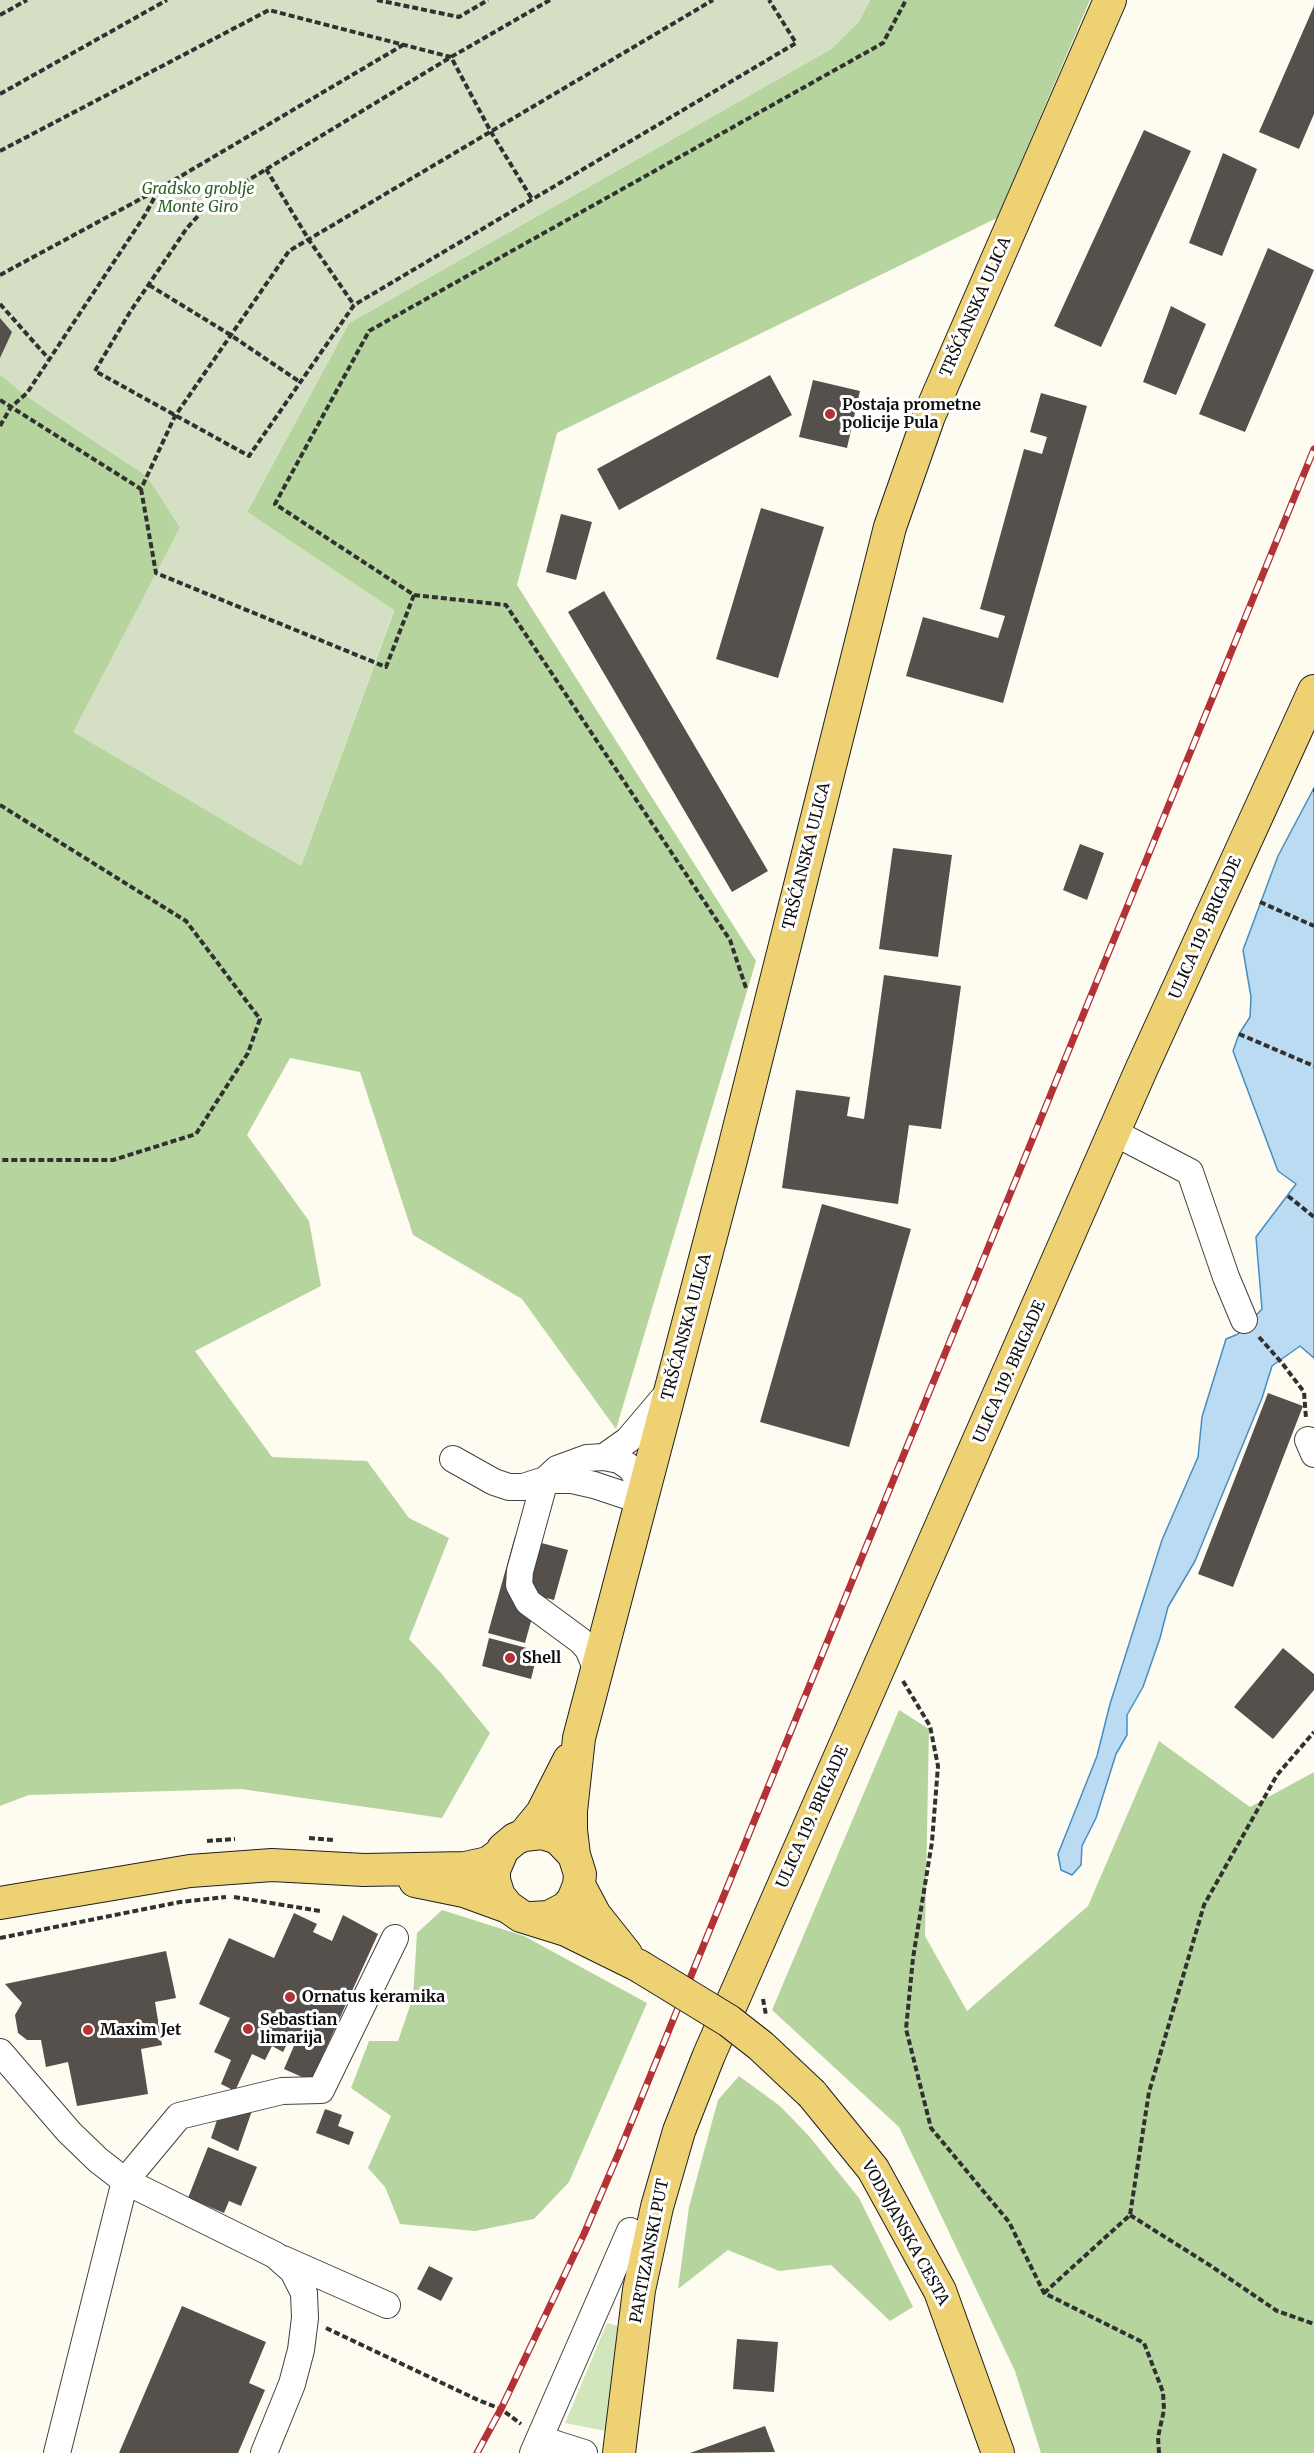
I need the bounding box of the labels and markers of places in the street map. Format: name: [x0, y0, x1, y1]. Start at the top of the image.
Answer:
place label: Postaja prometne policije Pula: [842, 395, 981, 433]
marker: Postaja prometne policije Pula: [823, 407, 837, 421]
place label: Shell: [522, 1648, 561, 1668]
marker: Shell: [503, 1651, 517, 1665]
place label: Ornatus keramika: [302, 1987, 445, 2007]
marker: Ornatus keramika: [283, 1990, 297, 2004]
place label: Sebastian limarija: [260, 2010, 337, 2048]
place label: Maxim Jet: [100, 2020, 181, 2040]
marker: Sebastian limarija: [241, 2022, 255, 2036]
marker: Maxim Jet: [81, 2023, 95, 2037]

